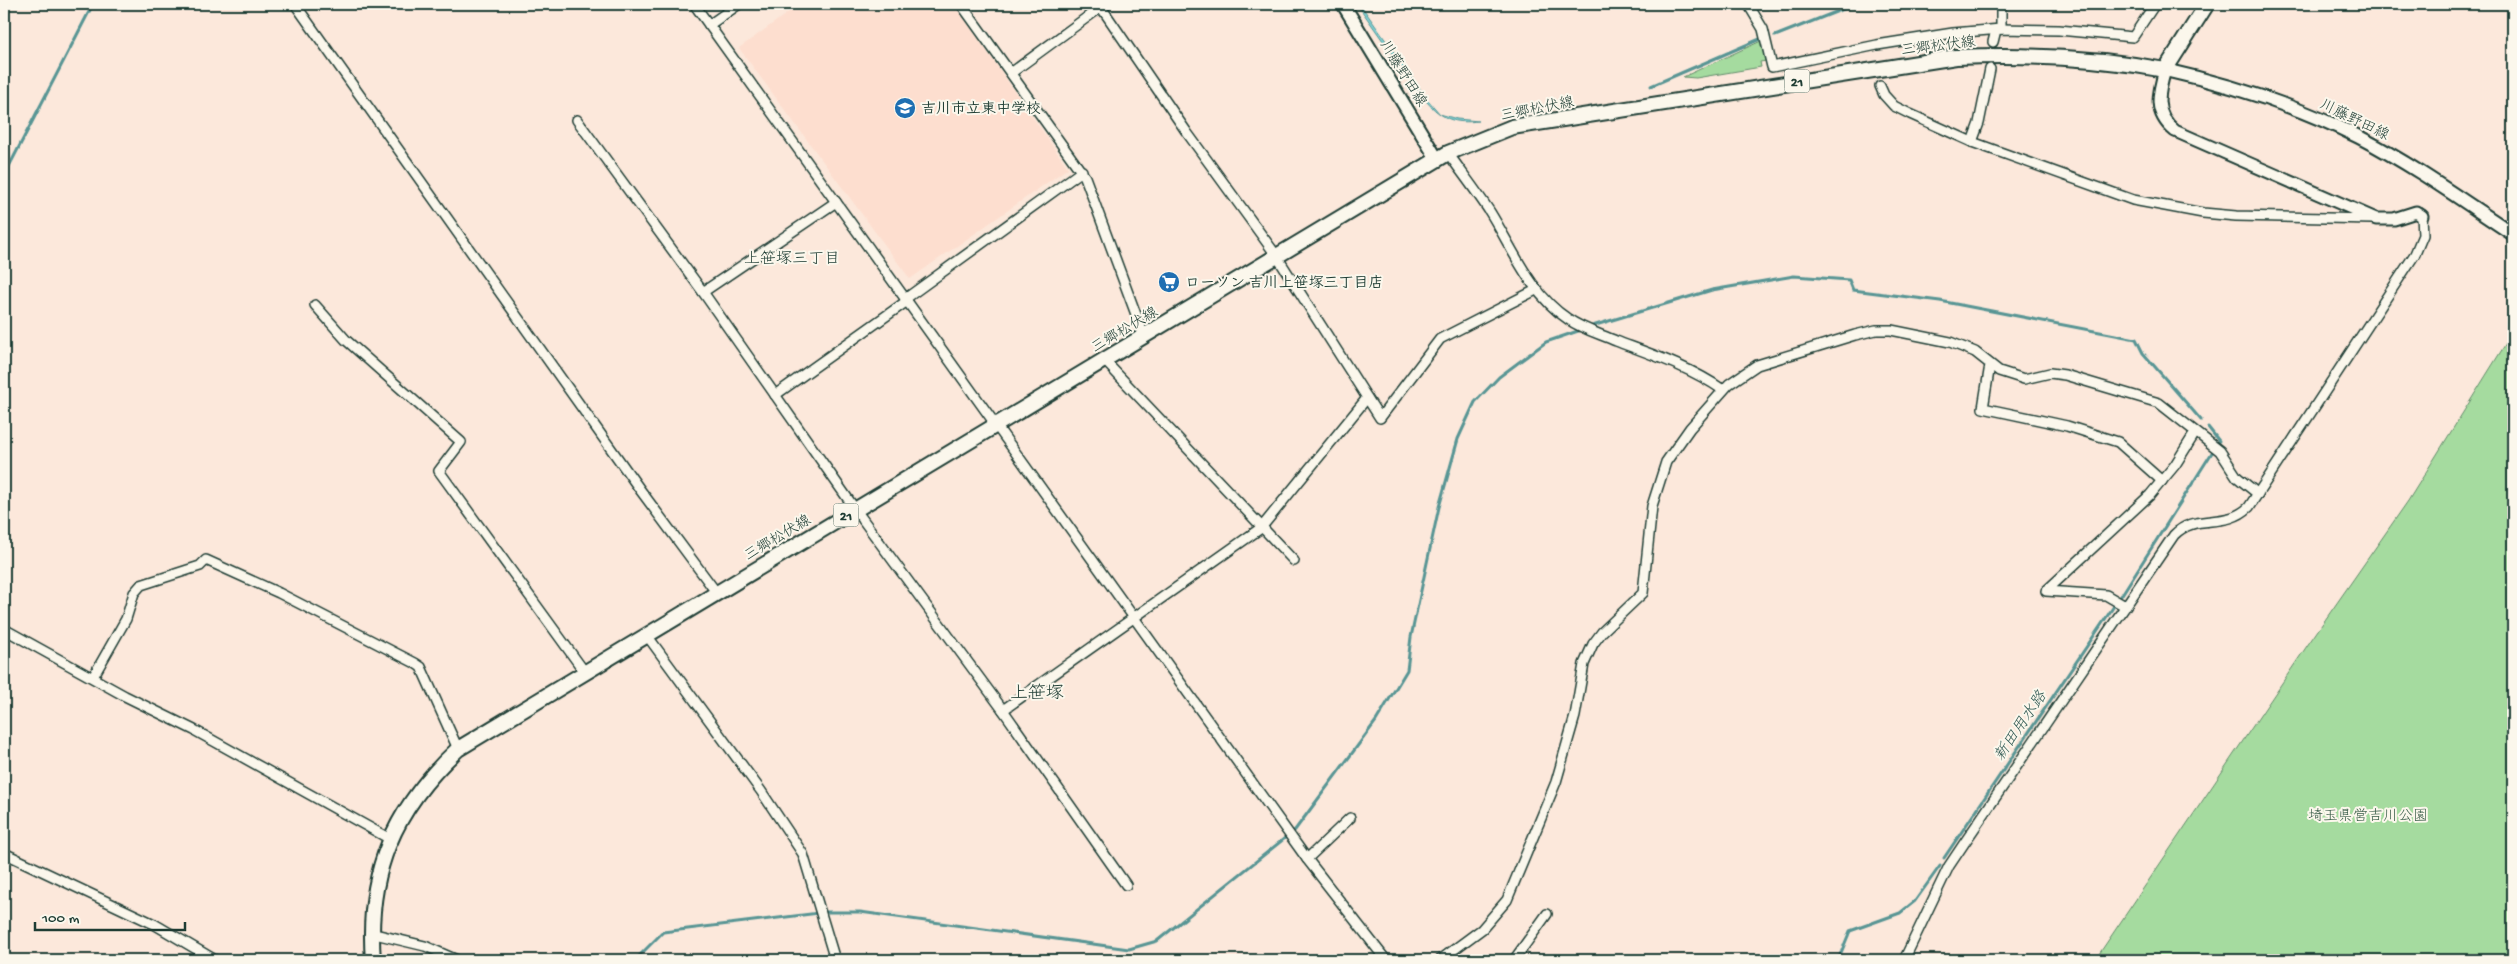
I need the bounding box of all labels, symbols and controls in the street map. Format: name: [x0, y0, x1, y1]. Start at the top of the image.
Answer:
street label: 三郷松伏線: [1900, 32, 1977, 60]
street label: 川藤野田線: [1375, 37, 1431, 111]
road number: 21: [1784, 70, 1810, 92]
street label: 三郷松伏線: [1499, 93, 1576, 126]
street label: 川藤野田線: [2316, 95, 2392, 145]
school or university icon: 吉川市立東中学校: [893, 96, 917, 120]
place label: 吉川市立東中学校: [921, 100, 1041, 119]
district label: 上笹塚三丁目: [744, 250, 840, 270]
supermarket icon: ローソン 吉川上笹塚三丁目店: [1157, 270, 1181, 294]
place label: ローソン 吉川上笹塚三丁目店: [1185, 274, 1384, 293]
street label: 三郷松伏線: [1088, 303, 1162, 358]
road number: 21: [834, 504, 858, 526]
street label: 三郷松伏線: [741, 511, 815, 566]
district label: 上笹塚: [1010, 683, 1064, 705]
water label: 新田用水路: [1991, 687, 2053, 765]
park label: 埼玉県営吉川公園: [2308, 807, 2428, 826]
scale bar: [35, 899, 185, 931]
text: 100 m: [41, 910, 80, 928]

